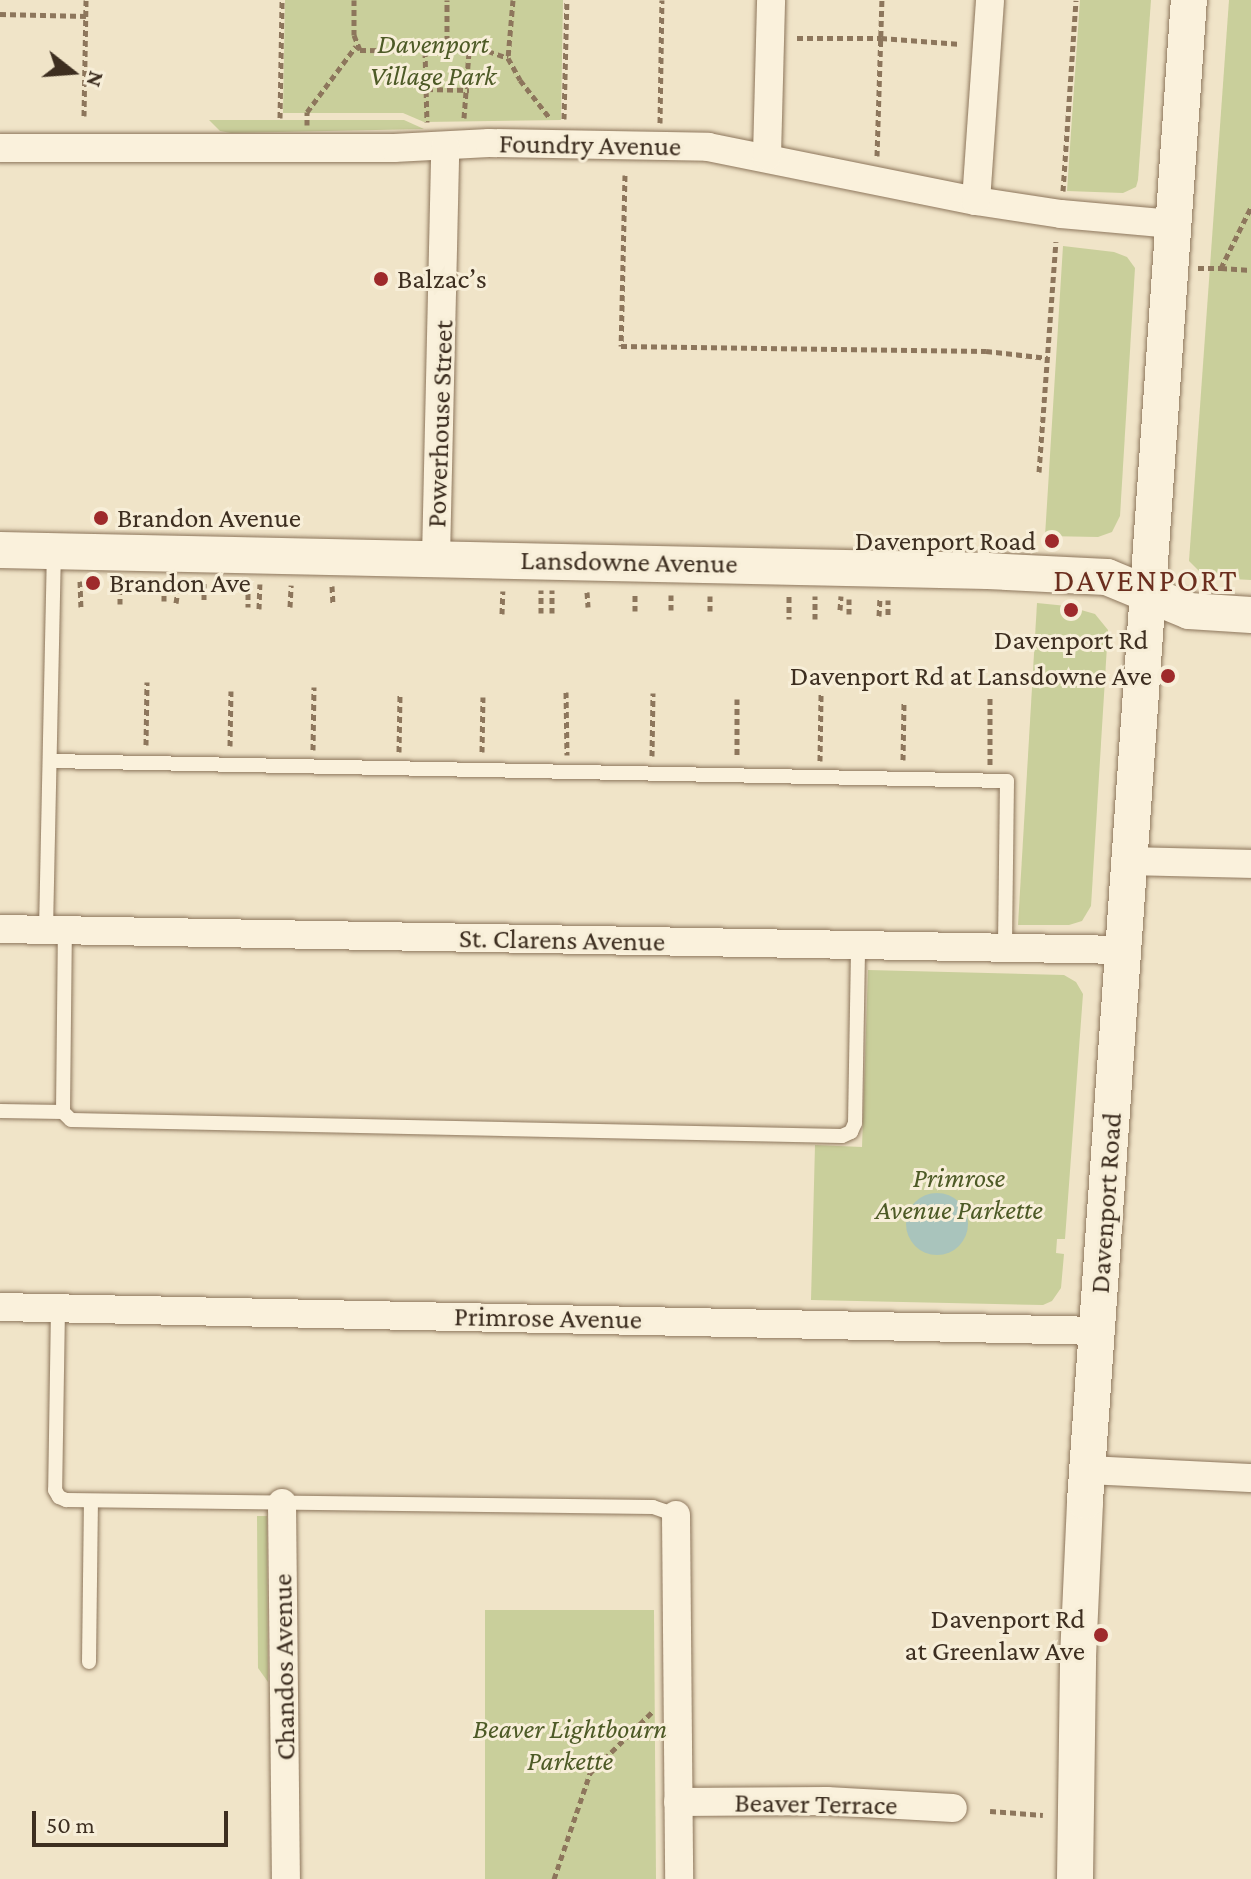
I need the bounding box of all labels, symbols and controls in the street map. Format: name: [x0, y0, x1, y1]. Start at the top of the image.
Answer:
park label: Davenport Village Park: [370, 27, 496, 93]
north arrow: [32, 32, 112, 112]
text: N: [81, 68, 110, 90]
street label: Foundry Avenue: [499, 127, 681, 163]
place label: Balzac’s: [397, 262, 487, 296]
marker: Balzac’s: [372, 270, 390, 288]
street label: Powerhouse Street: [420, 320, 460, 528]
place label: Brandon Avenue: [117, 501, 301, 535]
marker: Brandon Avenue: [92, 509, 110, 527]
place label: Davenport Road: [855, 524, 1036, 558]
marker: Davenport Road: [1043, 532, 1061, 550]
street label: Lansdowne Avenue: [520, 543, 738, 581]
district label: DAVENPORT: [1053, 561, 1239, 599]
place label: Brandon Ave: [109, 566, 251, 600]
marker: Brandon Ave: [84, 574, 102, 592]
marker: Davenport Rd: [1062, 601, 1080, 619]
place label: Davenport Rd: [994, 623, 1148, 657]
place label: Davenport Rd at Lansdowne Ave: [790, 659, 1152, 693]
marker: Davenport Rd at Lansdowne Ave: [1159, 667, 1177, 685]
street label: St. Clarens Avenue: [459, 921, 665, 959]
street label: Davenport Road: [1083, 1111, 1129, 1295]
park label: Primrose Avenue Parkette: [875, 1161, 1043, 1227]
street label: Primrose Avenue: [454, 1300, 642, 1336]
street label: Chandos Avenue: [266, 1573, 302, 1761]
place label: Davenport Rd at Greenlaw Ave: [905, 1602, 1085, 1668]
marker: Davenport Rd at Greenlaw Ave: [1092, 1626, 1110, 1644]
park label: Beaver Lightbourn Parkette: [473, 1712, 667, 1778]
street label: Beaver Terrace: [734, 1786, 898, 1822]
scale bar: [36, 1795, 232, 1845]
text: 50 m: [46, 1811, 95, 1838]

